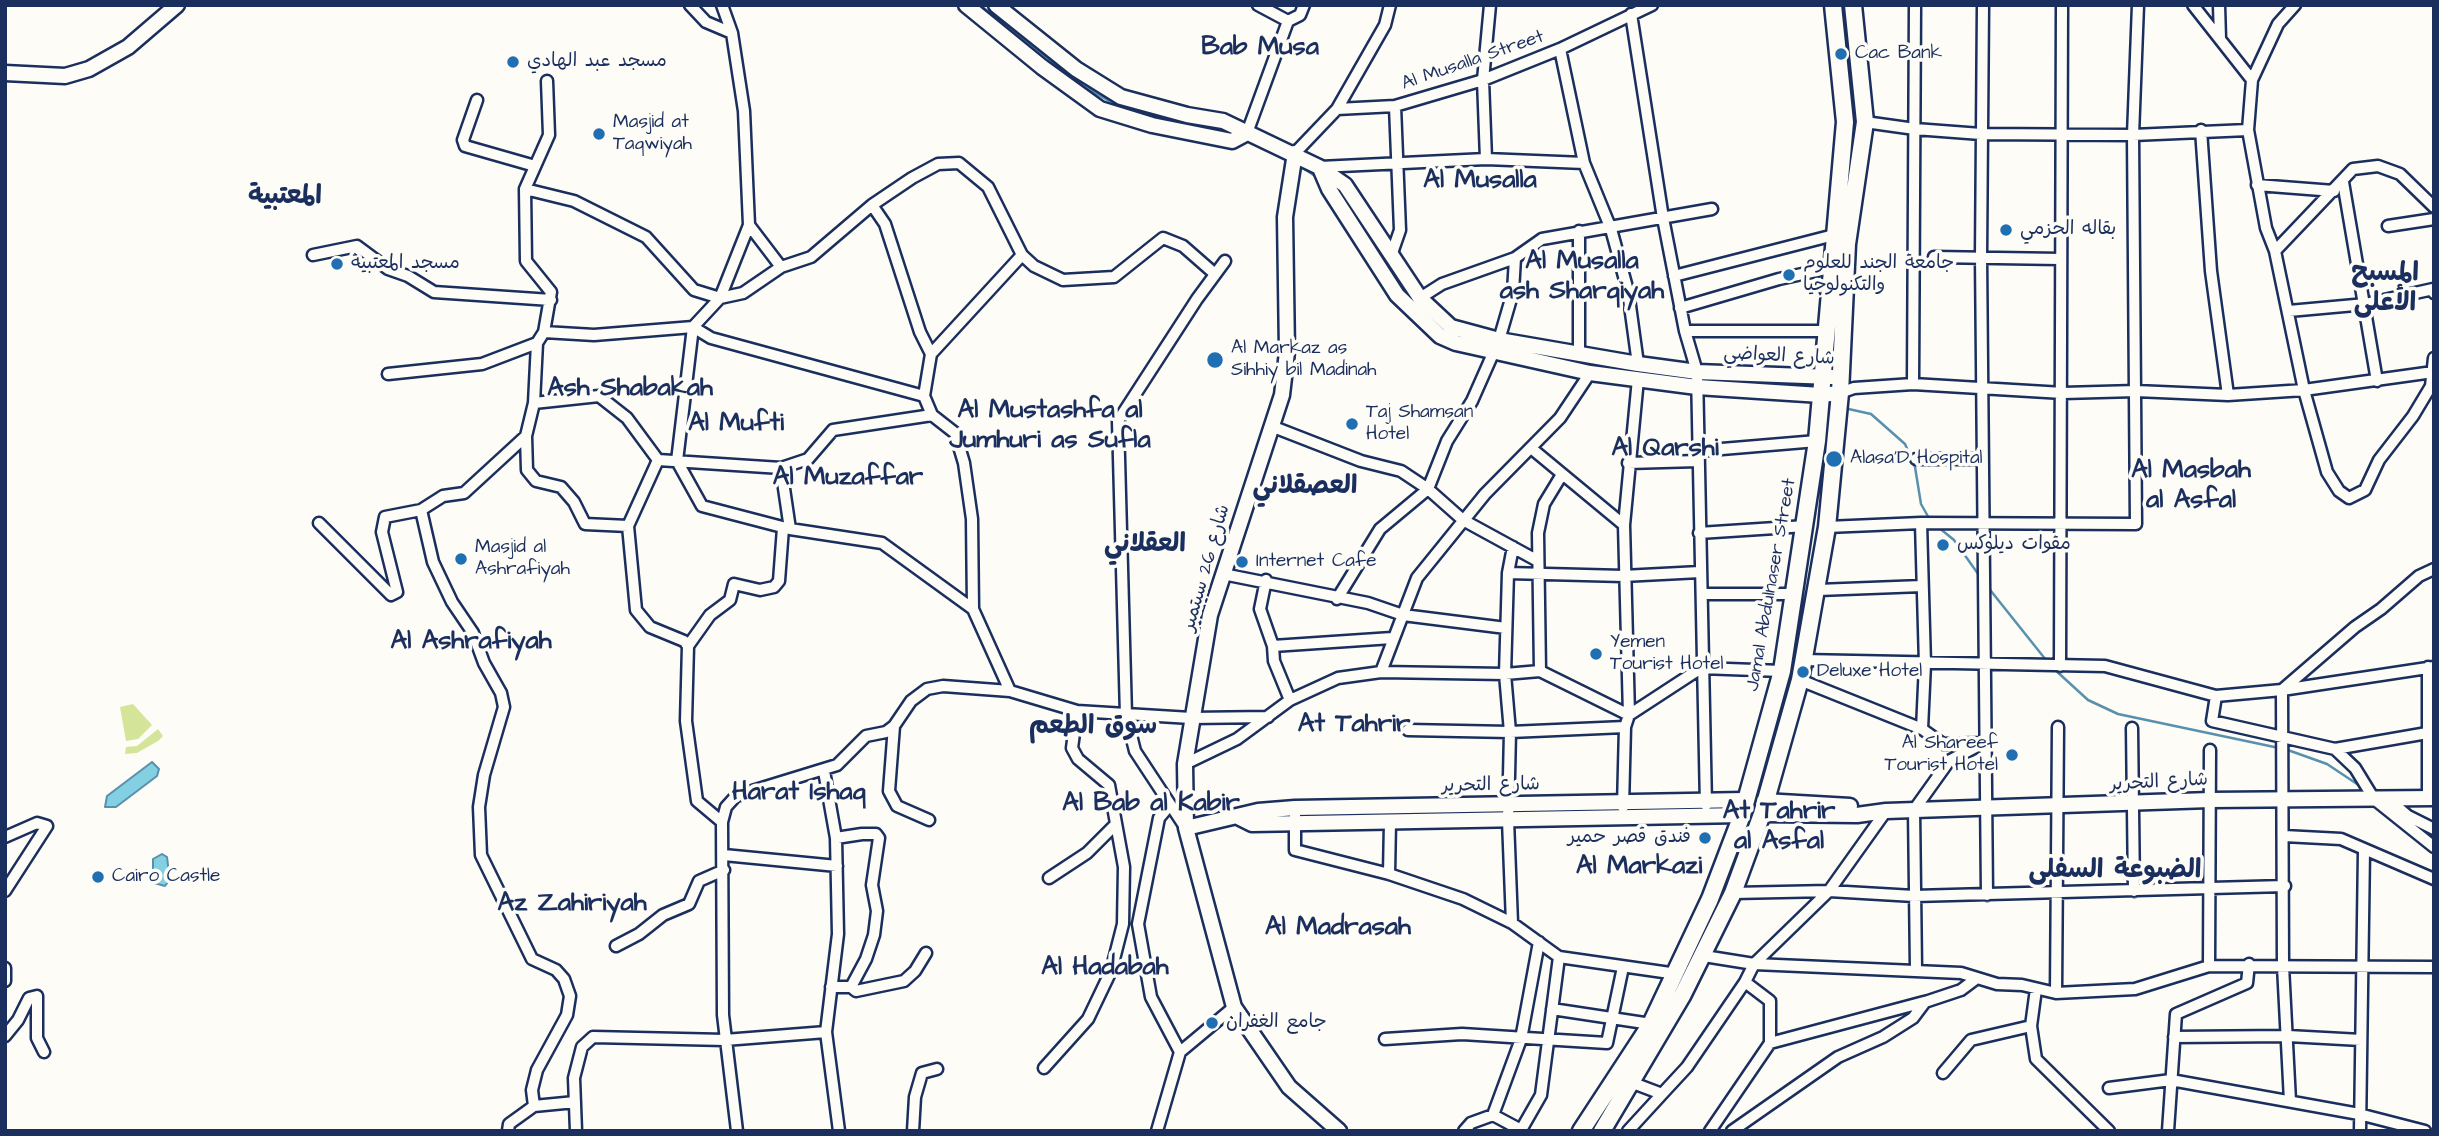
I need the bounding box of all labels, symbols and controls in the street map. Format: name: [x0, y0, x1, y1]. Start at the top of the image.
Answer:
street label: Al Musalla Street: [1399, 26, 1547, 96]
district label: Bab Musa: [1201, 33, 1319, 65]
place label: Cac Bank: [1855, 43, 1942, 65]
marker: Cac Bank: [1833, 46, 1849, 62]
place label: مسجد عبد الهادي: [527, 51, 667, 73]
marker: مسجد عبد الهادي: [505, 54, 521, 70]
place label: Masjid at Taqwiyah: [613, 112, 692, 156]
marker: Masjid at Taqwiyah: [591, 126, 607, 142]
district label: Al Musalla: [1423, 166, 1537, 198]
district label: المعتبية: [248, 182, 322, 214]
place label: بقاله الحزمي: [2020, 219, 2116, 241]
marker: بقاله الحزمي: [1998, 222, 2014, 238]
district label: Al Musalla ash Sharqiyah: [1500, 247, 1664, 308]
place label: مسجد المعتبية: [351, 253, 460, 275]
place label: جامعة الجند للعلوم والتكنولوجيا: [1803, 253, 1954, 297]
marker: مسجد المعتبية: [329, 256, 345, 272]
district label: المسبح الأعلى: [2351, 259, 2419, 320]
marker: جامعة الجند للعلوم والتكنولوجيا: [1781, 267, 1797, 283]
place label: Al Markaz as Sihhiy bil Madinah: [1231, 338, 1377, 382]
street label: شارع العواضي: [1723, 343, 1835, 371]
marker: Al Markaz as Sihhiy bil Madinah: [1205, 350, 1225, 370]
district label: Ash Shabakah: [547, 374, 713, 406]
district label: Al Mustashfa al Jumhuri as Sufla: [949, 396, 1151, 458]
place label: Taj Shamsan Hotel: [1366, 402, 1473, 446]
district label: Al Mufti: [688, 409, 784, 441]
marker: Taj Shamsan Hotel: [1344, 416, 1360, 432]
district label: Al Qarshi: [1611, 434, 1719, 466]
place label: Alasa'D Hospital: [1850, 448, 1983, 470]
marker: Alasa'D Hospital: [1824, 449, 1844, 469]
district label: Al Masbah al Asfal: [2131, 456, 2251, 518]
district label: Al Muzaffar: [773, 463, 923, 495]
district label: العصقلاني: [1252, 472, 1358, 504]
street label: Jamal Abdulnaser Street: [1742, 477, 1802, 693]
street label: شارع 26 سبتمبر: [1178, 502, 1236, 634]
district label: العقلاني: [1104, 530, 1186, 562]
place label: مقوات ديلوكس: [1957, 534, 2071, 556]
place label: Masjid al Ashrafiyah: [475, 537, 570, 581]
marker: مقوات ديلوكس: [1935, 537, 1951, 553]
marker: Masjid al Ashrafiyah: [453, 551, 469, 567]
place label: Internet Cafe: [1256, 551, 1377, 573]
marker: Internet Cafe: [1234, 554, 1250, 570]
district label: Al Ashrafiyah: [390, 627, 552, 659]
place label: Yemen Tourist Hotel: [1610, 632, 1723, 676]
marker: Yemen Tourist Hotel: [1588, 646, 1604, 662]
place label: Deluxe Hotel: [1817, 661, 1922, 683]
marker: Deluxe Hotel: [1795, 664, 1811, 680]
district label: At Tahrir: [1298, 710, 1410, 742]
district label: سوق الطعم: [1029, 712, 1157, 744]
place label: Al Shareef Tourist Hotel: [1885, 733, 1998, 777]
marker: Al Shareef Tourist Hotel: [2004, 747, 2020, 763]
street label: شارع التحرير: [2109, 769, 2209, 797]
street label: شارع التحرير: [1442, 774, 1540, 798]
district label: Harat Ishaq: [732, 778, 866, 810]
district label: Al Bab al Kabir: [1062, 789, 1240, 821]
district label: At Tahrir al Asfal: [1723, 797, 1835, 858]
place label: فندق قصر حمير: [1568, 827, 1691, 849]
marker: فندق قصر حمير: [1697, 830, 1713, 846]
district label: Al Markazi: [1576, 852, 1702, 884]
district label: الضبوعة السفلى: [2029, 856, 2201, 888]
place label: Cairo Castle: [112, 866, 220, 888]
marker: Cairo Castle: [90, 869, 106, 885]
district label: Az Zahiriyah: [497, 889, 647, 921]
district label: Al Madrasah: [1265, 913, 1411, 945]
district label: Al Hadabah: [1041, 953, 1169, 985]
place label: جامع الغفران: [1226, 1012, 1327, 1034]
marker: جامع الغفران: [1204, 1015, 1220, 1031]

